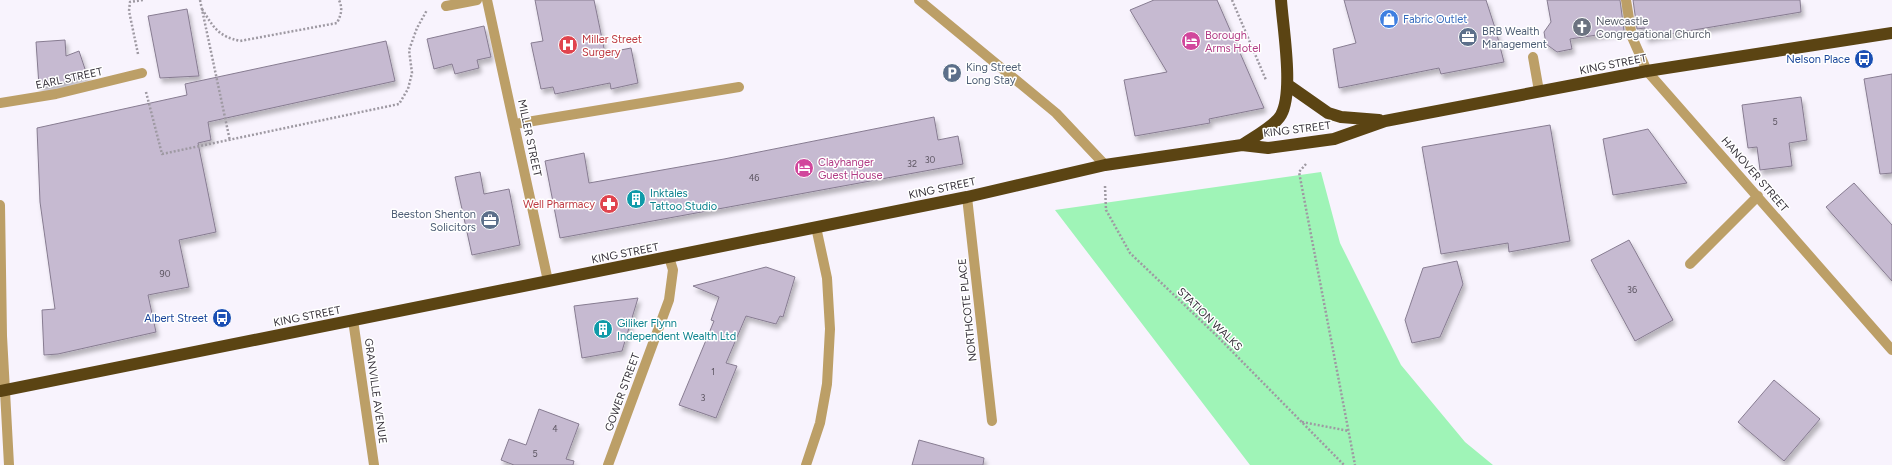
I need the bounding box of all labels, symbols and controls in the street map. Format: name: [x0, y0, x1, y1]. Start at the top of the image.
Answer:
shop icon: Fabric Outlet: [1378, 8, 1400, 30]
place label: Fabric Outlet: [1403, 13, 1467, 26]
place label: Newcastle Congregational Church: [1596, 15, 1711, 41]
church icon: Newcastle Congregational Church: [1571, 16, 1593, 38]
place label: BRB Wealth Management: [1482, 25, 1547, 51]
office icon: BRB Wealth Management: [1457, 26, 1479, 48]
place label: Borough Arms Hotel: [1205, 29, 1261, 55]
hotel icon: Borough Arms Hotel: [1180, 30, 1202, 52]
place label: Miller Street Surgery: [582, 33, 642, 59]
hospital icon: Miller Street Surgery: [557, 34, 579, 56]
bus stop icon: Nelson Place: [1853, 48, 1875, 70]
street label: KING STREET: [1578, 52, 1648, 77]
place label: Nelson Place: [1786, 53, 1850, 66]
place label: King Street Long Stay: [966, 61, 1021, 87]
parking icon: King Street Long Stay: [941, 62, 963, 84]
street label: EARL STREET: [34, 65, 104, 92]
street label: MILLER STREET: [515, 98, 544, 178]
house number: 5: [1772, 116, 1778, 127]
street label: KING STREET: [1262, 119, 1332, 140]
street label: HANOVER STREET: [1718, 134, 1791, 215]
house number: 30: [925, 154, 936, 165]
place label: Clayhanger Guest House: [818, 156, 882, 182]
hotel icon: Clayhanger Guest House: [793, 157, 815, 179]
house number: 32: [907, 158, 917, 169]
house number: 46: [749, 172, 759, 183]
street label: KING STREET: [907, 175, 977, 202]
place label: Inktales Tattoo Studio: [650, 187, 717, 213]
building icon: Inktales Tattoo Studio: [625, 188, 647, 210]
pharmacy icon: Well Pharmacy: [598, 193, 620, 215]
place label: Well Pharmacy: [523, 198, 595, 211]
place label: Beeston Shenton Solicitors: [391, 208, 476, 234]
office icon: Beeston Shenton Solicitors: [479, 209, 501, 231]
street label: KING STREET: [590, 241, 660, 266]
street label: NORTHCOTE PLACE: [956, 258, 979, 362]
house number: 90: [160, 268, 171, 279]
house number: 36: [1627, 284, 1637, 295]
street label: STATION WALKS: [1175, 285, 1245, 354]
street label: KING STREET: [272, 304, 342, 329]
bus stop icon: Albert Street: [211, 307, 233, 329]
place label: Albert Street: [144, 312, 208, 325]
place label: Giliker Flynn Independent Wealth Ltd: [617, 317, 736, 343]
building icon: Giliker Flynn Independent Wealth Ltd: [592, 318, 614, 340]
street label: GRANVILLE AVENUE: [362, 337, 389, 445]
street label: GOWER STREET: [602, 351, 643, 433]
house number: 1: [711, 366, 715, 377]
house number: 3: [701, 392, 706, 403]
house number: 4: [552, 423, 558, 434]
house number: 5: [532, 448, 538, 459]

